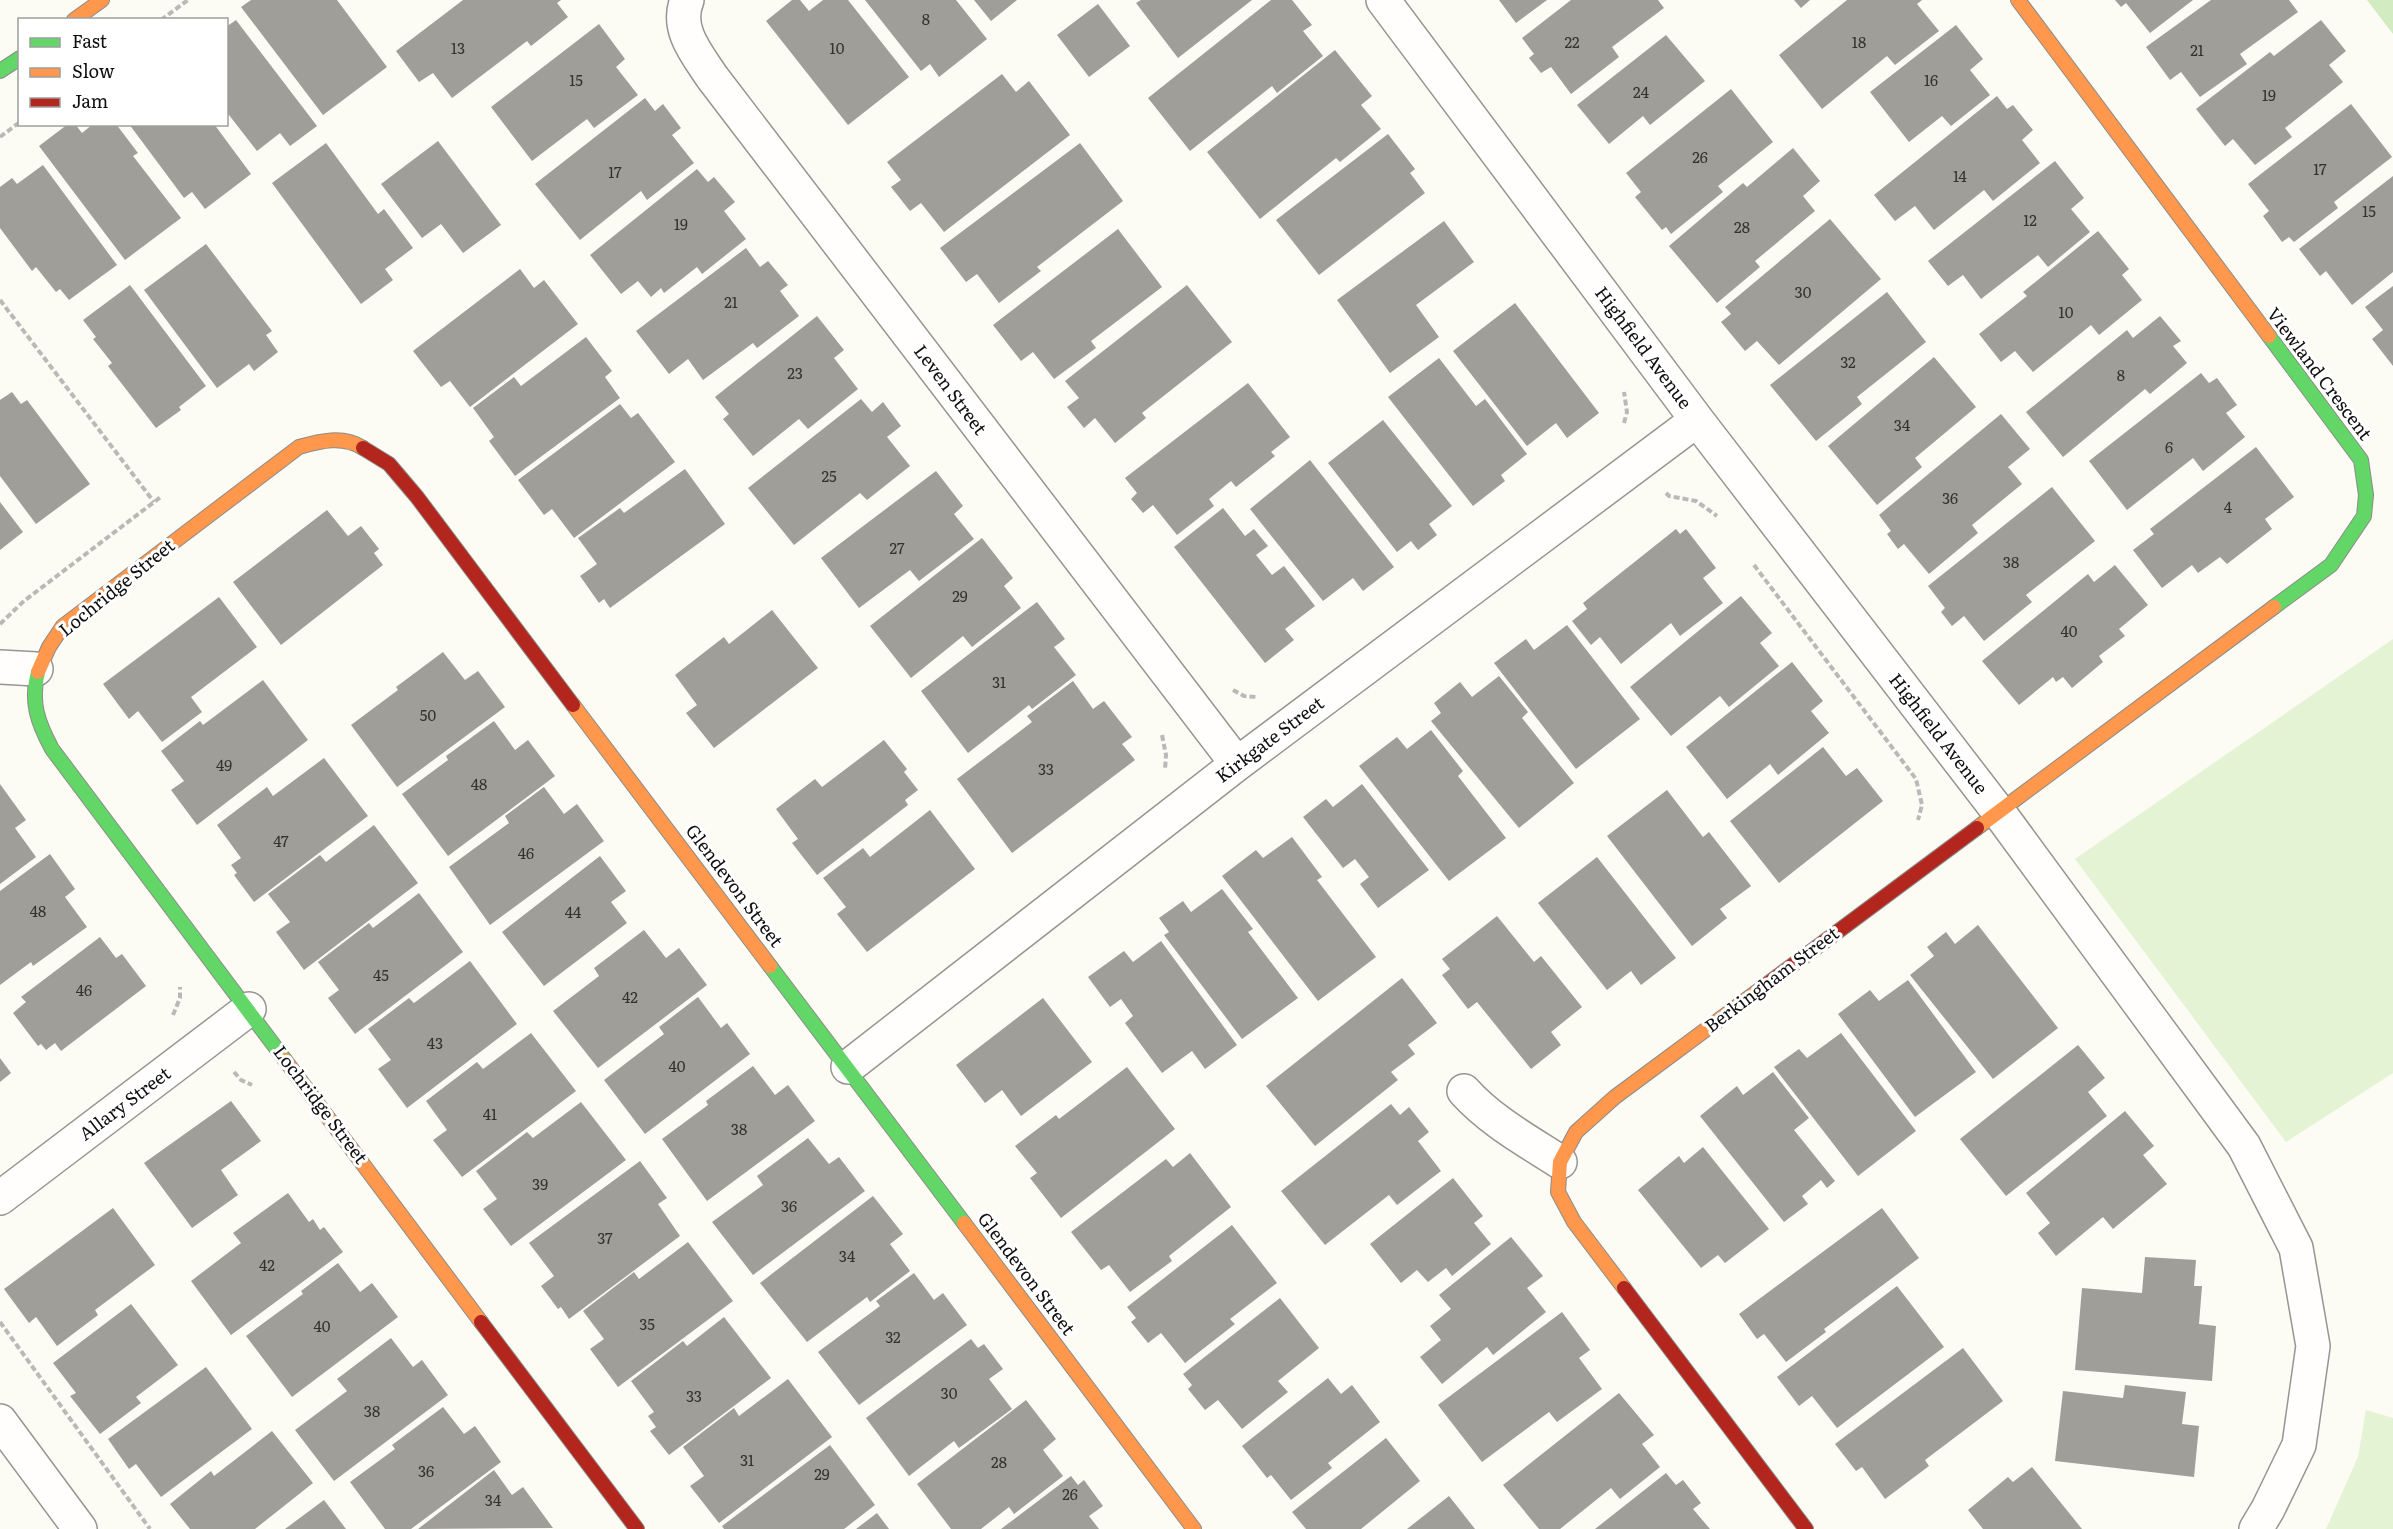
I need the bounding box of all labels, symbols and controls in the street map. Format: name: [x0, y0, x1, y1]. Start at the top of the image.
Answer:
house number: 8: [922, 7, 930, 30]
legend: [18, 18, 228, 126]
text: Fast: [72, 27, 108, 54]
house number: 22: [1564, 30, 1580, 53]
house number: 18: [1852, 30, 1866, 53]
house number: 13: [451, 36, 465, 59]
house number: 10: [830, 36, 845, 59]
house number: 21: [2190, 38, 2204, 61]
text: Slow: [72, 57, 115, 84]
house number: 15: [569, 68, 583, 91]
house number: 16: [1924, 68, 1938, 91]
house number: 24: [1633, 80, 1649, 103]
house number: 19: [2262, 83, 2276, 106]
text: Jam: [72, 87, 108, 114]
house number: 26: [1692, 145, 1708, 168]
house number: 17: [2313, 157, 2327, 180]
house number: 17: [608, 160, 622, 183]
house number: 14: [1953, 164, 1967, 187]
house number: 15: [2362, 199, 2376, 222]
house number: 12: [2023, 208, 2037, 231]
house number: 19: [674, 212, 688, 235]
house number: 28: [1734, 215, 1750, 238]
street label: Highfield Avenue: [1589, 280, 1699, 414]
house number: 30: [1795, 280, 1812, 303]
house number: 21: [724, 290, 738, 313]
house number: 10: [2059, 300, 2074, 323]
street label: Viewland Crescent: [2261, 301, 2380, 446]
street label: Leven Street: [908, 338, 995, 440]
house number: 32: [1840, 350, 1856, 373]
house number: 23: [787, 361, 803, 384]
house number: 8: [2117, 363, 2125, 386]
house number: 34: [1894, 413, 1910, 436]
house number: 6: [2165, 435, 2173, 458]
house number: 25: [821, 464, 837, 487]
house number: 36: [1942, 486, 1958, 509]
house number: 4: [2224, 495, 2232, 518]
street label: Lochridge Street: [52, 531, 180, 642]
house number: 27: [889, 536, 905, 559]
house number: 38: [2003, 550, 2019, 573]
house number: 29: [952, 584, 968, 607]
house number: 40: [2061, 619, 2078, 642]
street label: Highfield Avenue: [1883, 667, 1995, 799]
house number: 31: [992, 670, 1006, 693]
street label: Kirkgate Street: [1209, 689, 1329, 789]
house number: 50: [420, 703, 436, 726]
house number: 49: [216, 753, 232, 776]
house number: 33: [1038, 757, 1054, 780]
house number: 48: [471, 772, 487, 795]
street label: Glendevon Street: [680, 818, 791, 953]
house number: 47: [273, 829, 289, 852]
house number: 46: [518, 841, 534, 864]
house number: 48: [30, 899, 46, 922]
house number: 44: [565, 900, 581, 923]
street label: Berkingham Street: [1698, 919, 1844, 1038]
house number: 45: [373, 963, 389, 986]
house number: 46: [76, 978, 92, 1001]
house number: 42: [622, 985, 638, 1008]
house number: 43: [427, 1031, 443, 1054]
street label: Lochridge Street: [268, 1039, 375, 1170]
house number: 40: [669, 1054, 686, 1077]
street label: Allary Street: [73, 1059, 176, 1146]
house number: 41: [483, 1102, 497, 1125]
house number: 38: [731, 1117, 747, 1140]
house number: 39: [532, 1172, 548, 1195]
house number: 36: [781, 1194, 797, 1217]
street label: Glendevon Street: [972, 1206, 1083, 1341]
house number: 37: [597, 1226, 613, 1249]
house number: 34: [839, 1244, 855, 1267]
house number: 42: [259, 1253, 275, 1276]
house number: 35: [639, 1312, 655, 1335]
house number: 40: [314, 1314, 331, 1337]
house number: 32: [885, 1325, 901, 1348]
house number: 30: [941, 1381, 958, 1404]
house number: 33: [686, 1384, 702, 1407]
house number: 38: [364, 1399, 380, 1422]
house number: 31: [740, 1448, 754, 1471]
house number: 28: [991, 1450, 1007, 1473]
house number: 36: [418, 1459, 434, 1482]
house number: 29: [814, 1462, 830, 1485]
house number: 26: [1062, 1482, 1078, 1505]
house number: 34: [485, 1488, 501, 1511]

